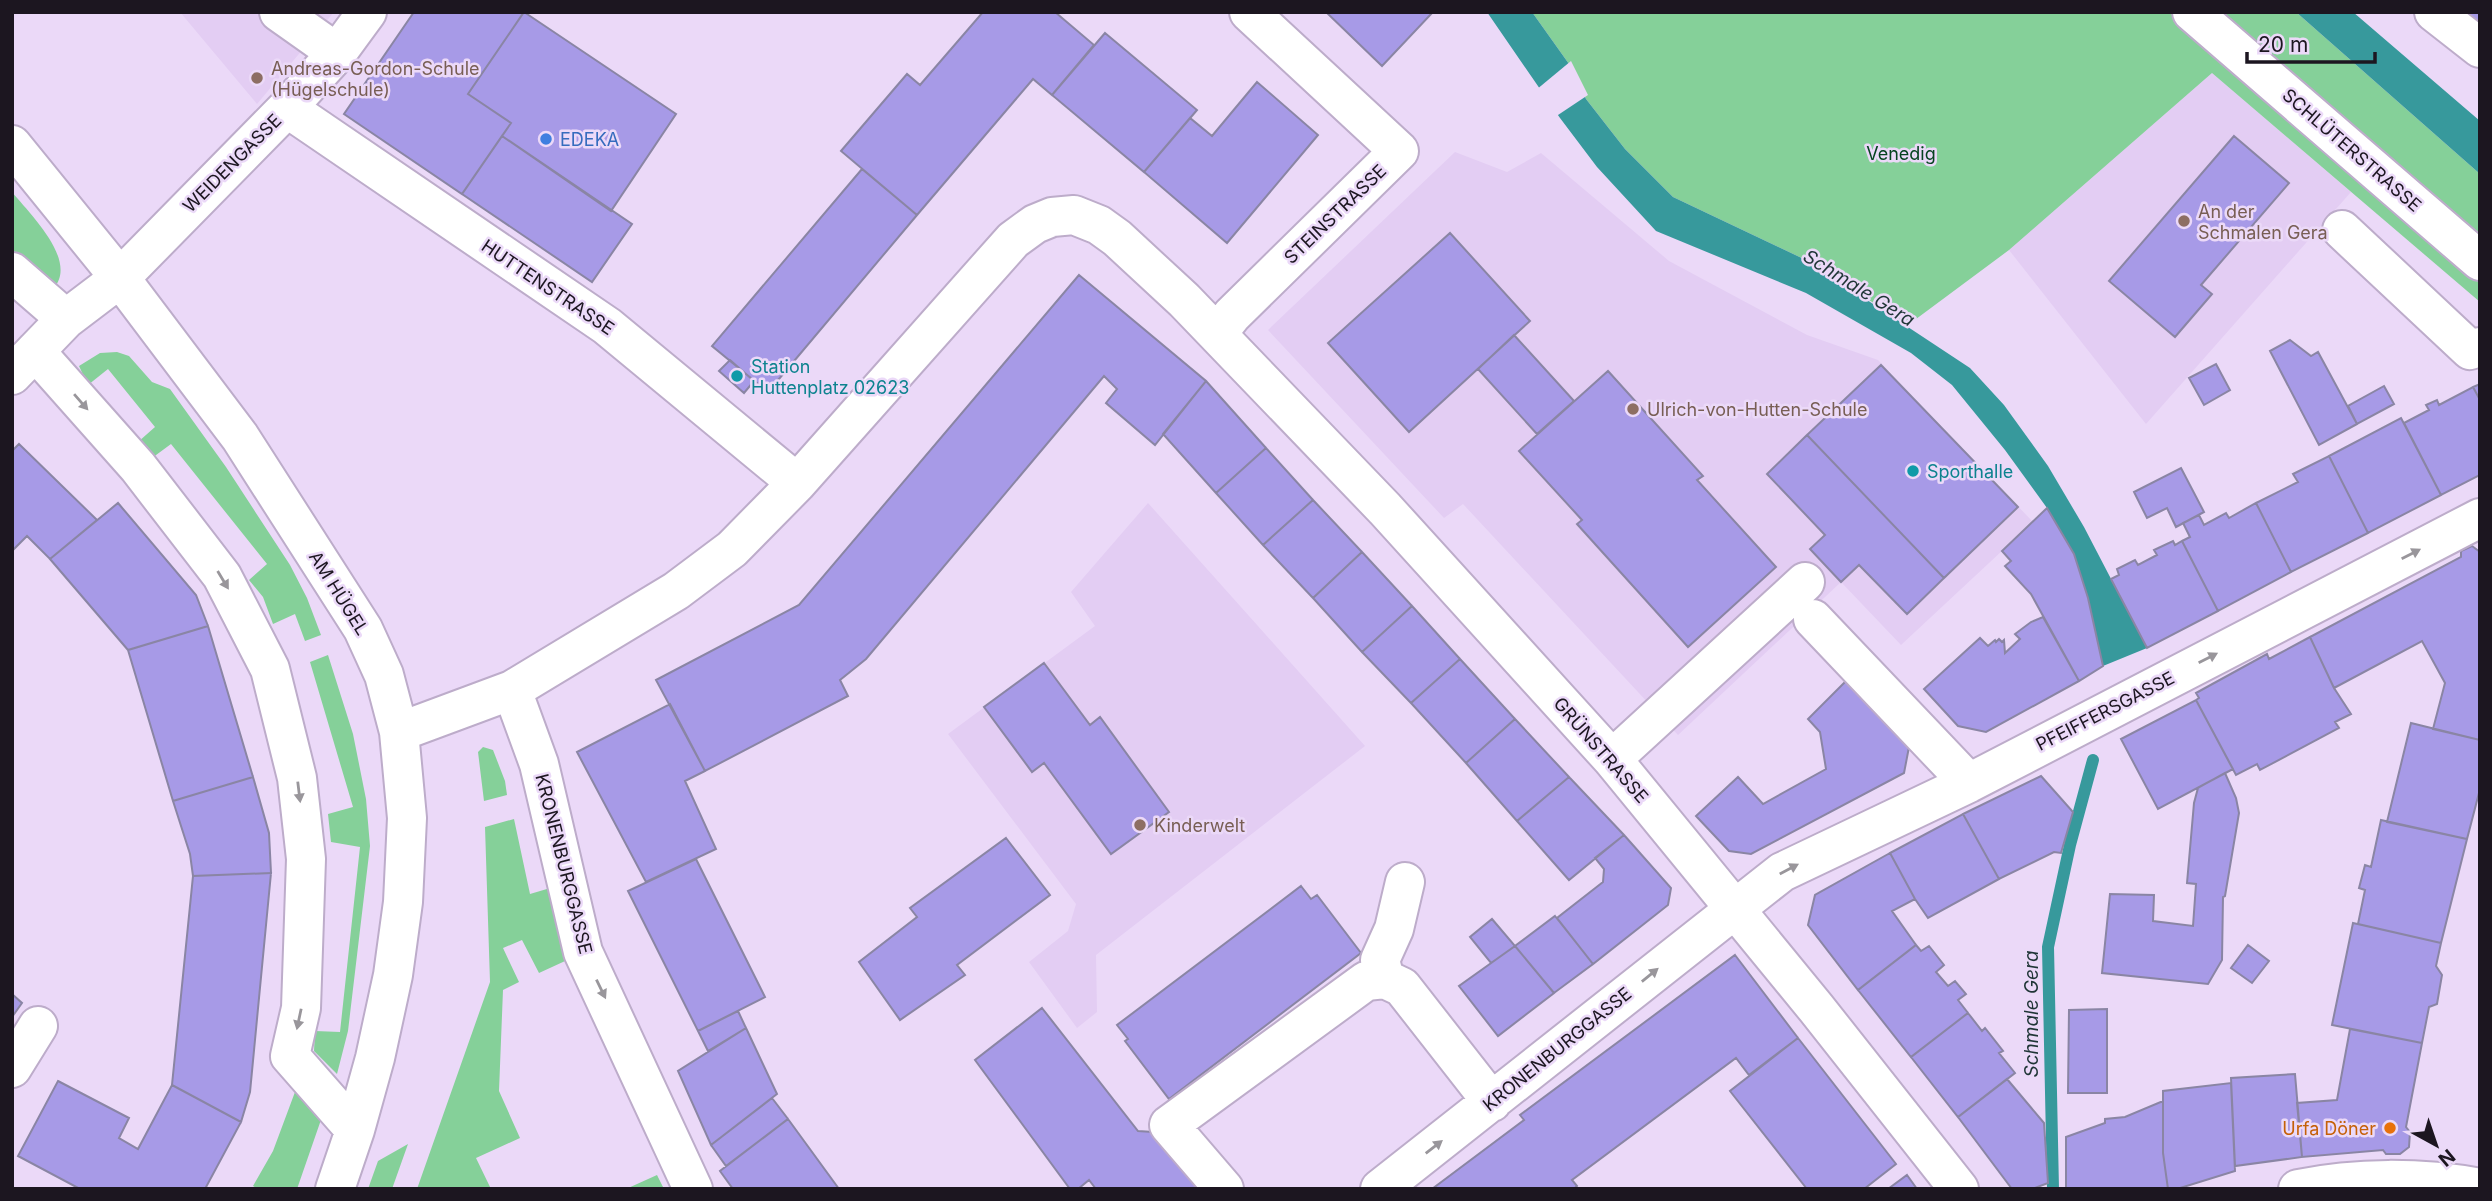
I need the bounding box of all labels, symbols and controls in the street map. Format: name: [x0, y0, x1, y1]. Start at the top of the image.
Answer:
scale bar: [2247, 21, 2375, 65]
text: 20 m: [2258, 32, 2308, 57]
place label: Andreas-Gordon-Schule (Hügelschule): [271, 58, 480, 100]
marker: Andreas-Gordon-Schule (Hügelschule): [249, 70, 265, 86]
street label: SCHLÜTERSTRASSE: [2278, 83, 2426, 216]
street label: WEIDENGASSE: [179, 110, 285, 216]
place label: EDEKA: [560, 129, 619, 150]
marker: EDEKA: [538, 131, 554, 147]
park label: Venedig: [1866, 143, 1936, 164]
street label: STEINSTRASSE: [1280, 160, 1390, 268]
place label: An der Schmalen Gera: [2198, 201, 2328, 243]
marker: An der Schmalen Gera: [2176, 213, 2192, 229]
street label: HUTTENSTRASSE: [478, 235, 618, 339]
water label: Schmale Gera: [1799, 245, 1919, 332]
place label: Station Huttenplatz 02623: [751, 356, 909, 398]
marker: Station Huttenplatz 02623: [729, 368, 745, 384]
one-way arrow: [72, 394, 88, 411]
place label: Ulrich-von-Hutten-Schule: [1647, 399, 1867, 420]
marker: Ulrich-von-Hutten-Schule: [1625, 401, 1641, 417]
place label: Sporthalle: [1927, 461, 2013, 482]
marker: Sporthalle: [1905, 463, 1921, 479]
street label: AM HÜGEL: [305, 547, 374, 639]
one-way arrow: [2401, 548, 2421, 559]
one-way arrow: [217, 570, 229, 589]
one-way arrow: [2199, 652, 2218, 664]
street label: PFEIFFERSGASSE: [2032, 667, 2178, 755]
street label: GRÜNSTRASSE: [1549, 692, 1653, 807]
street label: KRONENBURGGASSE: [531, 772, 597, 956]
one-way arrow: [293, 781, 304, 803]
place label: Kinderwelt: [1154, 815, 1245, 836]
marker: Kinderwelt: [1132, 817, 1148, 833]
one-way arrow: [1779, 863, 1799, 875]
water label: Schmale Gera: [2020, 950, 2043, 1078]
one-way arrow: [1641, 967, 1659, 982]
one-way arrow: [596, 979, 607, 999]
street label: KRONENBURGGASSE: [1479, 983, 1635, 1115]
one-way arrow: [293, 1008, 304, 1030]
north arrow: [2401, 1110, 2471, 1180]
place label: Urfa Döner: [2282, 1118, 2376, 1139]
marker: Urfa Döner: [2382, 1120, 2398, 1136]
one-way arrow: [1425, 1140, 1443, 1154]
text: N: [2434, 1144, 2460, 1171]

